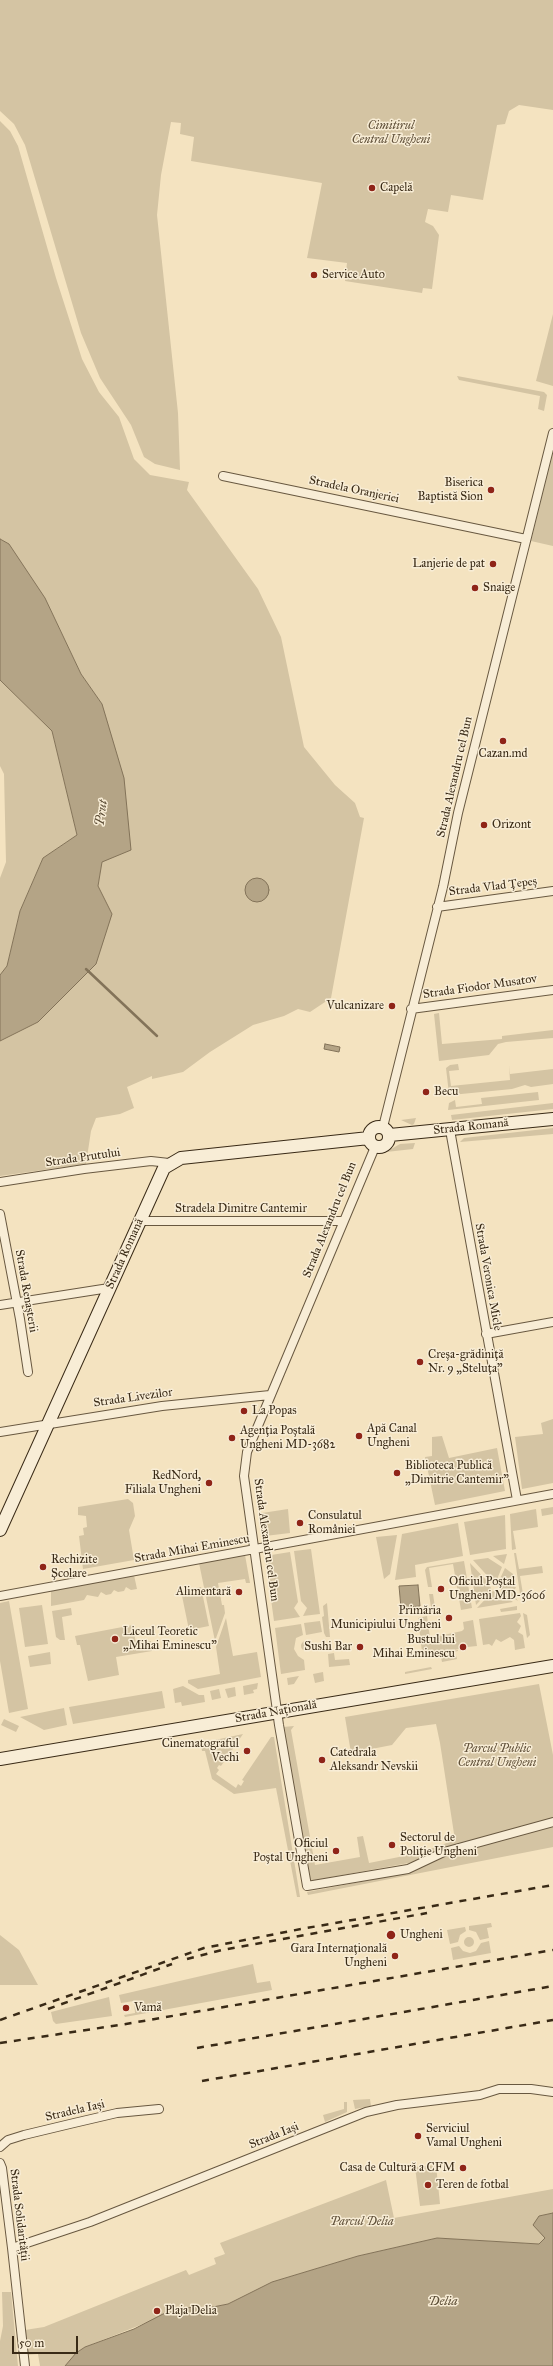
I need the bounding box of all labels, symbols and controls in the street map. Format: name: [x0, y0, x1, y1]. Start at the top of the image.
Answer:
park label: Cimitirul Central Ungheni: [352, 119, 430, 147]
place label: Capelă: [380, 181, 413, 195]
marker: Capelă: [367, 183, 377, 193]
place label: Service Auto: [322, 268, 385, 282]
marker: Service Auto: [309, 270, 319, 280]
street label: Stradela Oranjeriei: [308, 473, 400, 507]
place label: Biserica Baptistă Sion: [417, 476, 483, 504]
marker: Biserica Baptistă Sion: [486, 485, 496, 495]
place label: Lanjerie de pat: [412, 557, 485, 571]
marker: Lanjerie de pat: [488, 559, 498, 569]
place label: Snaige: [483, 581, 515, 595]
marker: Snaige: [470, 583, 480, 593]
street label: Strada Alexandru cel Bun: [434, 715, 476, 839]
marker: Cazan.md: [498, 736, 508, 746]
place label: Cazan.md: [479, 747, 527, 761]
water label: Prut: [92, 799, 112, 827]
place label: Orizont: [492, 818, 531, 832]
marker: Orizont: [479, 820, 489, 830]
street label: Strada Vlad Ţepeș: [448, 874, 538, 900]
street label: Strada Fiodor Musatov: [422, 972, 538, 1002]
place label: Vulcanizare: [326, 999, 384, 1013]
marker: Vulcanizare: [387, 1001, 397, 1011]
place label: Becu: [434, 1085, 458, 1099]
marker: Becu: [421, 1087, 431, 1097]
street label: Strada Romană: [433, 1116, 509, 1138]
street label: Strada Prutului: [45, 1146, 121, 1170]
street label: Strada Alexandru cel Bun: [300, 1160, 360, 1280]
street label: Stradela Dimitre Cantemir: [175, 1202, 307, 1216]
street label: Strada Romană: [103, 1217, 147, 1291]
street label: Strada Veronica Micle: [471, 1222, 505, 1332]
street label: Strada Renașterii: [12, 1248, 40, 1334]
place label: Creșa-grădiniță Nr. 9 „Steluța”: [428, 1348, 504, 1376]
marker: Creșa-grădiniță Nr. 9 „Steluța”: [415, 1357, 425, 1367]
street label: Strada Livezilor: [93, 1385, 173, 1411]
place label: La Popas: [252, 1404, 297, 1418]
marker: La Popas: [239, 1406, 249, 1416]
place label: Apă Canal Ungheni: [367, 1422, 417, 1450]
place label: Agenția Poștală Ungheni MD-3682: [240, 1424, 335, 1452]
marker: Apă Canal Ungheni: [354, 1431, 364, 1441]
marker: Agenția Poștală Ungheni MD-3682: [227, 1433, 237, 1443]
place label: Biblioteca Publică „Dimitrie Cantemir": [405, 1459, 509, 1487]
marker: Biblioteca Publică „Dimitrie Cantemir": [392, 1468, 402, 1478]
place label: RedNord, Filiala Ungheni: [125, 1469, 201, 1497]
marker: RedNord, Filiala Ungheni: [204, 1478, 214, 1488]
street label: Strada Alexandru cel Bun: [250, 1478, 282, 1602]
place label: Consulatul României: [308, 1509, 362, 1537]
marker: Consulatul României: [295, 1518, 305, 1528]
street label: Strada Mihai Eminescu: [133, 1532, 251, 1566]
place label: Rechizite Școlare: [51, 1553, 97, 1581]
marker: Rechizite Școlare: [38, 1562, 48, 1572]
place label: Oficiul Poștal Ungheni MD-3606: [449, 1575, 545, 1603]
marker: Oficiul Poștal Ungheni MD-3606: [436, 1584, 446, 1594]
place label: Alimentară: [176, 1585, 231, 1599]
marker: Alimentară: [234, 1587, 244, 1597]
place label: Primăria Municipiului Ungheni: [330, 1604, 441, 1632]
marker: Primăria Municipiului Ungheni: [444, 1613, 454, 1623]
place label: Liceul Teoretic „Mihai Eminescu”: [123, 1625, 217, 1653]
place label: Bustul lui Mihai Eminescu: [372, 1633, 455, 1661]
marker: Liceul Teoretic „Mihai Eminescu”: [110, 1634, 120, 1644]
place label: Sushi Bar: [304, 1640, 352, 1654]
marker: Sushi Bar: [355, 1642, 365, 1652]
marker: Bustul lui Mihai Eminescu: [458, 1642, 468, 1652]
street label: Strada Națională: [234, 1698, 318, 1726]
place label: Cinematograful Vechi: [162, 1737, 239, 1765]
park label: Parcul Public Central Ungheni: [458, 1742, 536, 1770]
marker: Cinematograful Vechi: [242, 1746, 252, 1756]
place label: Catedrala Aleksandr Nevskii: [330, 1746, 418, 1774]
marker: Catedrala Aleksandr Nevskii: [317, 1755, 327, 1765]
place label: Sectorul de Poliție Ungheni: [400, 1831, 477, 1859]
place label: Oficiul Poștal Ungheni: [253, 1837, 328, 1865]
marker: Sectorul de Poliție Ungheni: [387, 1840, 397, 1850]
marker: Oficiul Poștal Ungheni: [331, 1846, 341, 1856]
place label: Ungheni: [400, 1928, 443, 1942]
marker: Ungheni: [385, 1929, 397, 1941]
place label: Gara Internațională Ungheni: [291, 1942, 387, 1970]
marker: Gara Internațională Ungheni: [390, 1951, 400, 1961]
place label: Vamă: [134, 2001, 162, 2015]
marker: Vamă: [121, 2003, 131, 2013]
street label: Stradela Iași: [44, 2097, 106, 2125]
street label: Strada Iași: [247, 2120, 301, 2152]
place label: Serviciul Vamal Ungheni: [426, 2122, 502, 2150]
marker: Serviciul Vamal Ungheni: [413, 2131, 423, 2141]
place label: Casa de Cultură a CFM: [340, 2161, 455, 2175]
marker: Casa de Cultură a CFM: [458, 2163, 468, 2173]
street label: Strada Solidarității: [6, 2168, 32, 2262]
place label: Teren de fotbal: [436, 2178, 509, 2192]
marker: Teren de fotbal: [423, 2180, 433, 2190]
park label: Parcul Delia: [330, 2215, 394, 2229]
water label: Delia: [428, 2294, 458, 2310]
place label: Plaja Delia: [165, 2304, 217, 2318]
marker: Plaja Delia: [152, 2306, 162, 2316]
scale bar: [14, 2328, 80, 2354]
text: 50 m: [19, 2336, 44, 2350]

